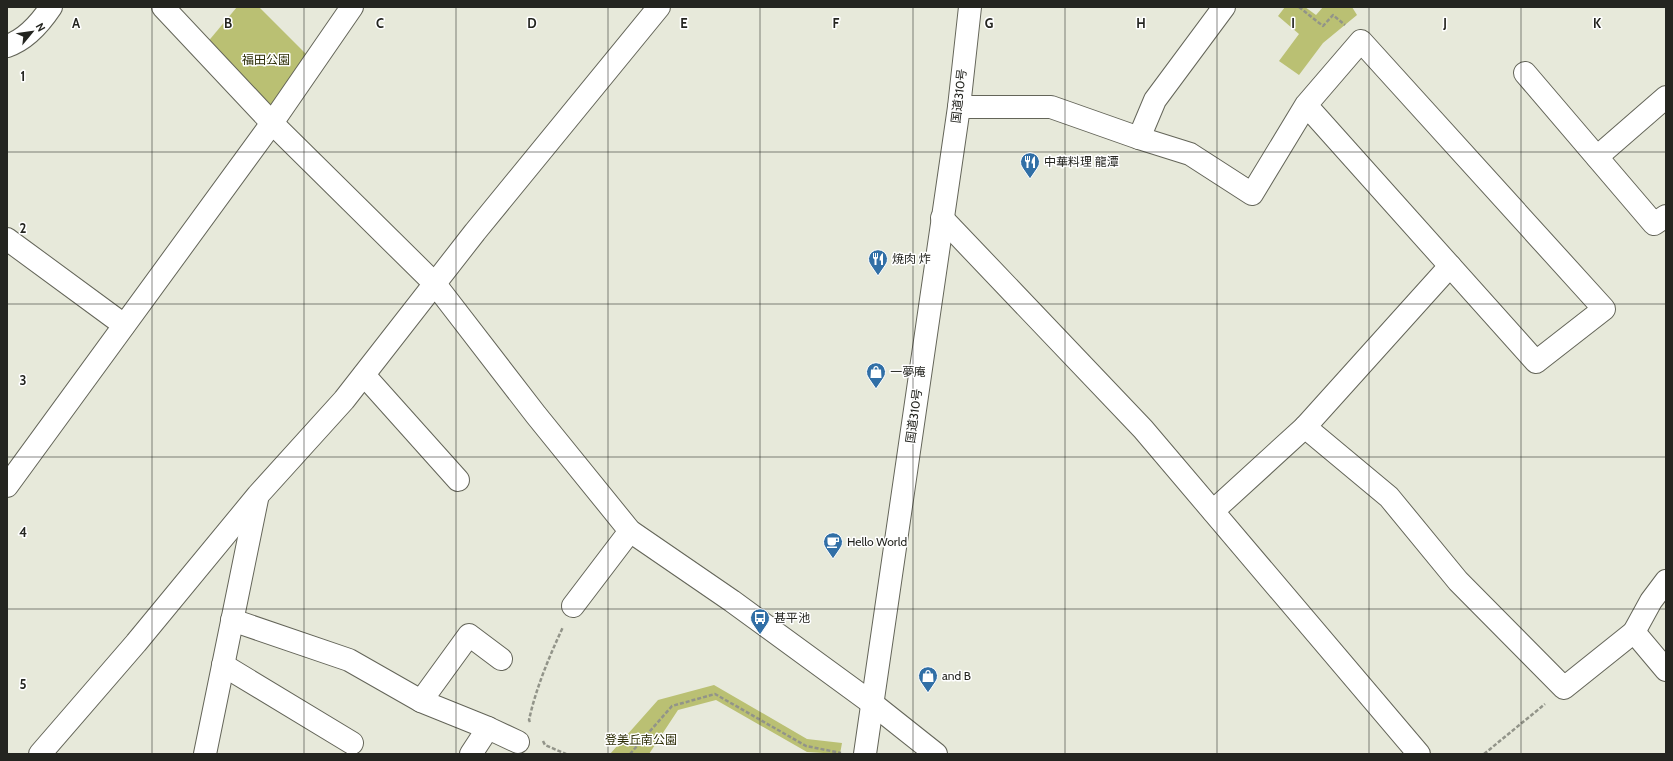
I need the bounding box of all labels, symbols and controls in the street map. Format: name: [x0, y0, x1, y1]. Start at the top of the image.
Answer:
north arrow: [12, 12, 52, 52]
text: A: [72, 15, 81, 31]
text: B: [224, 15, 232, 31]
text: C: [376, 15, 384, 31]
text: D: [527, 15, 537, 31]
text: E: [680, 15, 688, 31]
text: F: [833, 15, 840, 31]
text: G: [985, 15, 994, 31]
text: H: [1136, 15, 1146, 31]
text: I: [1291, 15, 1295, 31]
text: J: [1442, 15, 1447, 31]
text: K: [1593, 15, 1602, 31]
text: N: [33, 20, 49, 34]
park label: 福田公園: [242, 52, 290, 67]
text: 1: [21, 68, 25, 84]
street label: 国道310号: [948, 68, 969, 124]
restaurant icon: 中華料理 龍潭: [1019, 151, 1041, 179]
place label: 中華料理 龍潭: [1044, 154, 1119, 169]
text: 2: [20, 220, 27, 236]
restaurant icon: 焼肉 炸: [867, 248, 889, 276]
place label: 焼肉 炸: [892, 251, 931, 266]
shop icon: 一夢庵: [865, 361, 887, 389]
place label: 一夢庵: [890, 364, 926, 379]
text: 3: [19, 372, 27, 388]
street label: 国道310号: [902, 388, 925, 444]
text: 4: [19, 524, 27, 540]
cafe icon: Hello World: [822, 531, 844, 559]
place label: Hello World: [847, 534, 907, 549]
bus stop icon: 甚平池: [749, 607, 771, 635]
place label: 甚平池: [774, 610, 810, 625]
shop icon: and B: [917, 665, 939, 693]
place label: and B: [942, 668, 971, 683]
text: 5: [20, 676, 27, 692]
park label: 登美丘南公園: [605, 732, 677, 747]

